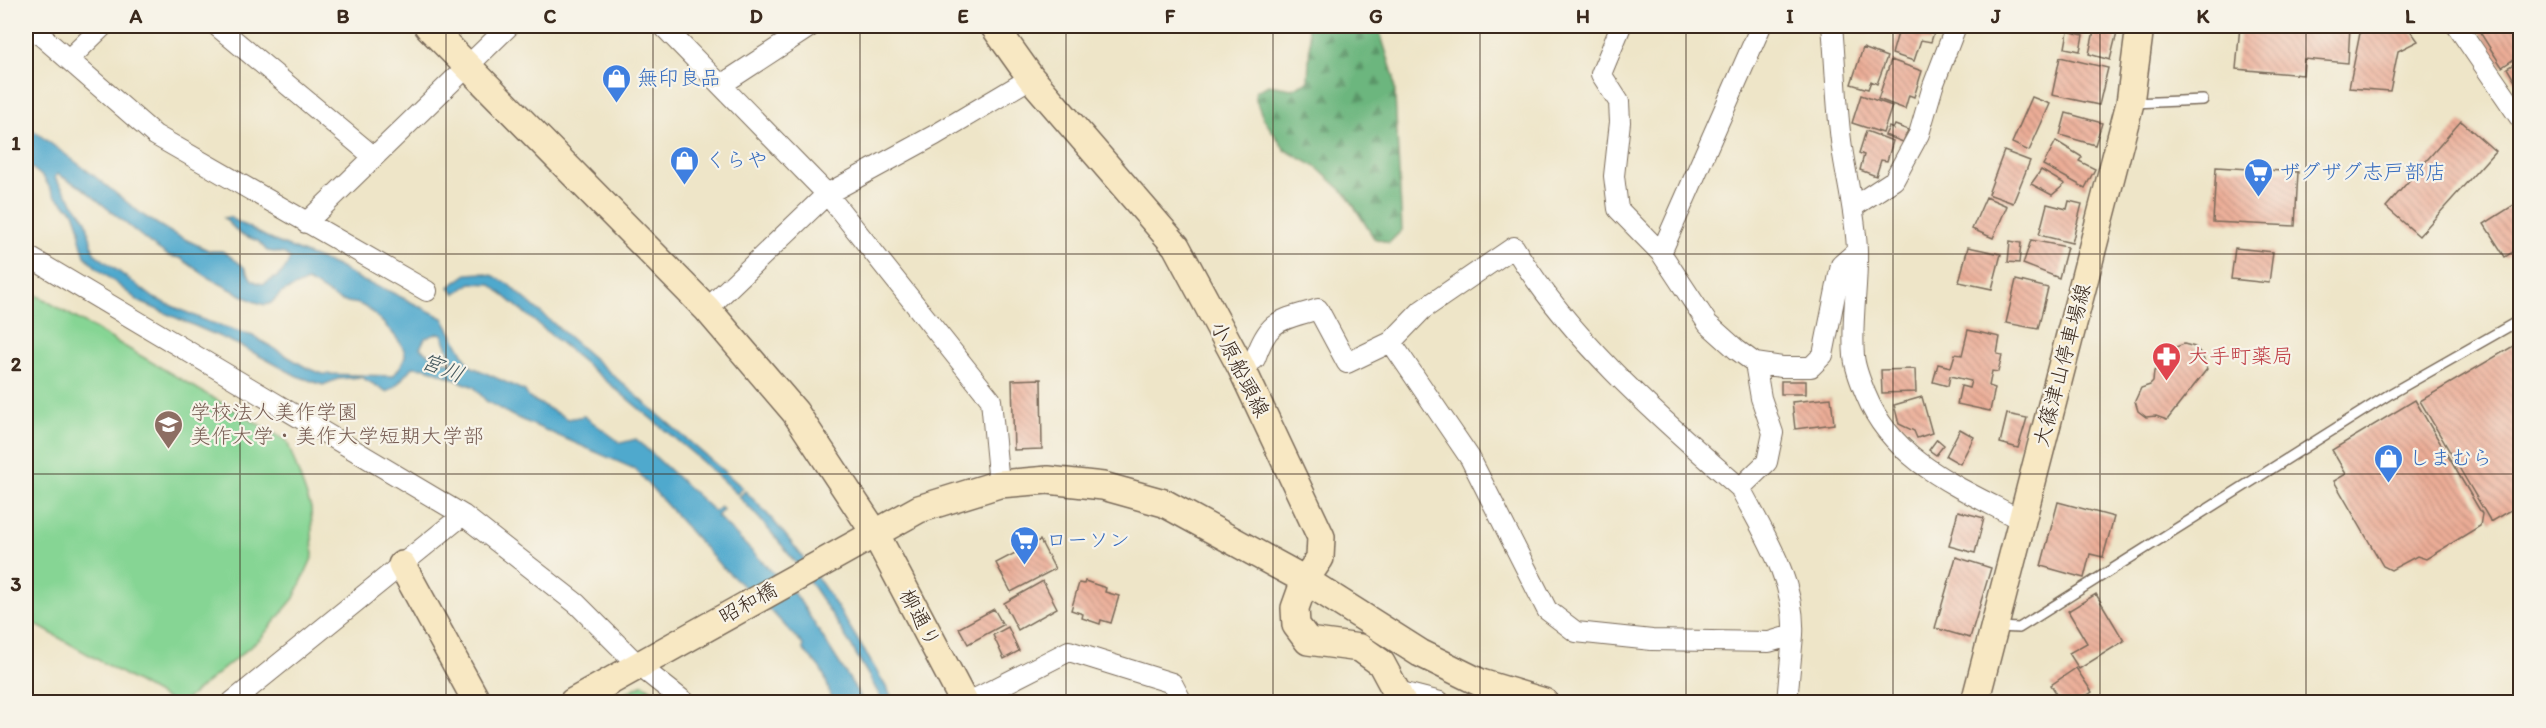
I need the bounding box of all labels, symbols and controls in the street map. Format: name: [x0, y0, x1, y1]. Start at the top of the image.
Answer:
text: A: [129, 4, 143, 28]
text: B: [337, 4, 350, 28]
text: C: [544, 4, 557, 28]
text: D: [749, 4, 763, 28]
text: E: [957, 4, 969, 28]
text: F: [1165, 4, 1176, 28]
text: G: [1369, 4, 1383, 28]
text: H: [1576, 4, 1590, 28]
text: I: [1786, 4, 1794, 28]
text: J: [1990, 4, 2001, 28]
text: K: [2197, 4, 2211, 28]
text: L: [2405, 4, 2416, 28]
shop icon: 無印良品: [600, 62, 632, 104]
place label: 無印良品: [637, 65, 721, 90]
text: 1: [11, 131, 21, 155]
shop icon: くらや: [668, 144, 700, 186]
place label: くらや: [705, 147, 768, 172]
supermarket icon: ザグザグ志戸部店: [2242, 156, 2274, 198]
place label: ザグザグ志戸部店: [2279, 159, 2446, 184]
street label: 大篠津山停車場線: [2028, 280, 2095, 449]
street label: 小原船頭線: [1205, 316, 1275, 421]
pharmacy icon: 大手町薬局: [2151, 340, 2183, 382]
place label: 大手町薬局: [2188, 343, 2293, 368]
water label: 宮川: [417, 347, 468, 388]
text: 2: [11, 352, 22, 376]
place label: 学校法人美作学園 美作大学・美作大学短期大学部: [190, 399, 484, 448]
school or university icon: 学校法人美作学園 美作大学・美作大学短期大学部: [153, 408, 185, 450]
shop icon: しまむら: [2372, 442, 2404, 484]
place label: しまむら: [2409, 445, 2493, 470]
supermarket icon: ローソン: [1009, 524, 1041, 566]
place label: ローソン: [1046, 527, 1130, 552]
text: 3: [11, 572, 22, 596]
street label: 昭和橋: [714, 576, 781, 629]
street label: 柳通り: [895, 584, 946, 651]

